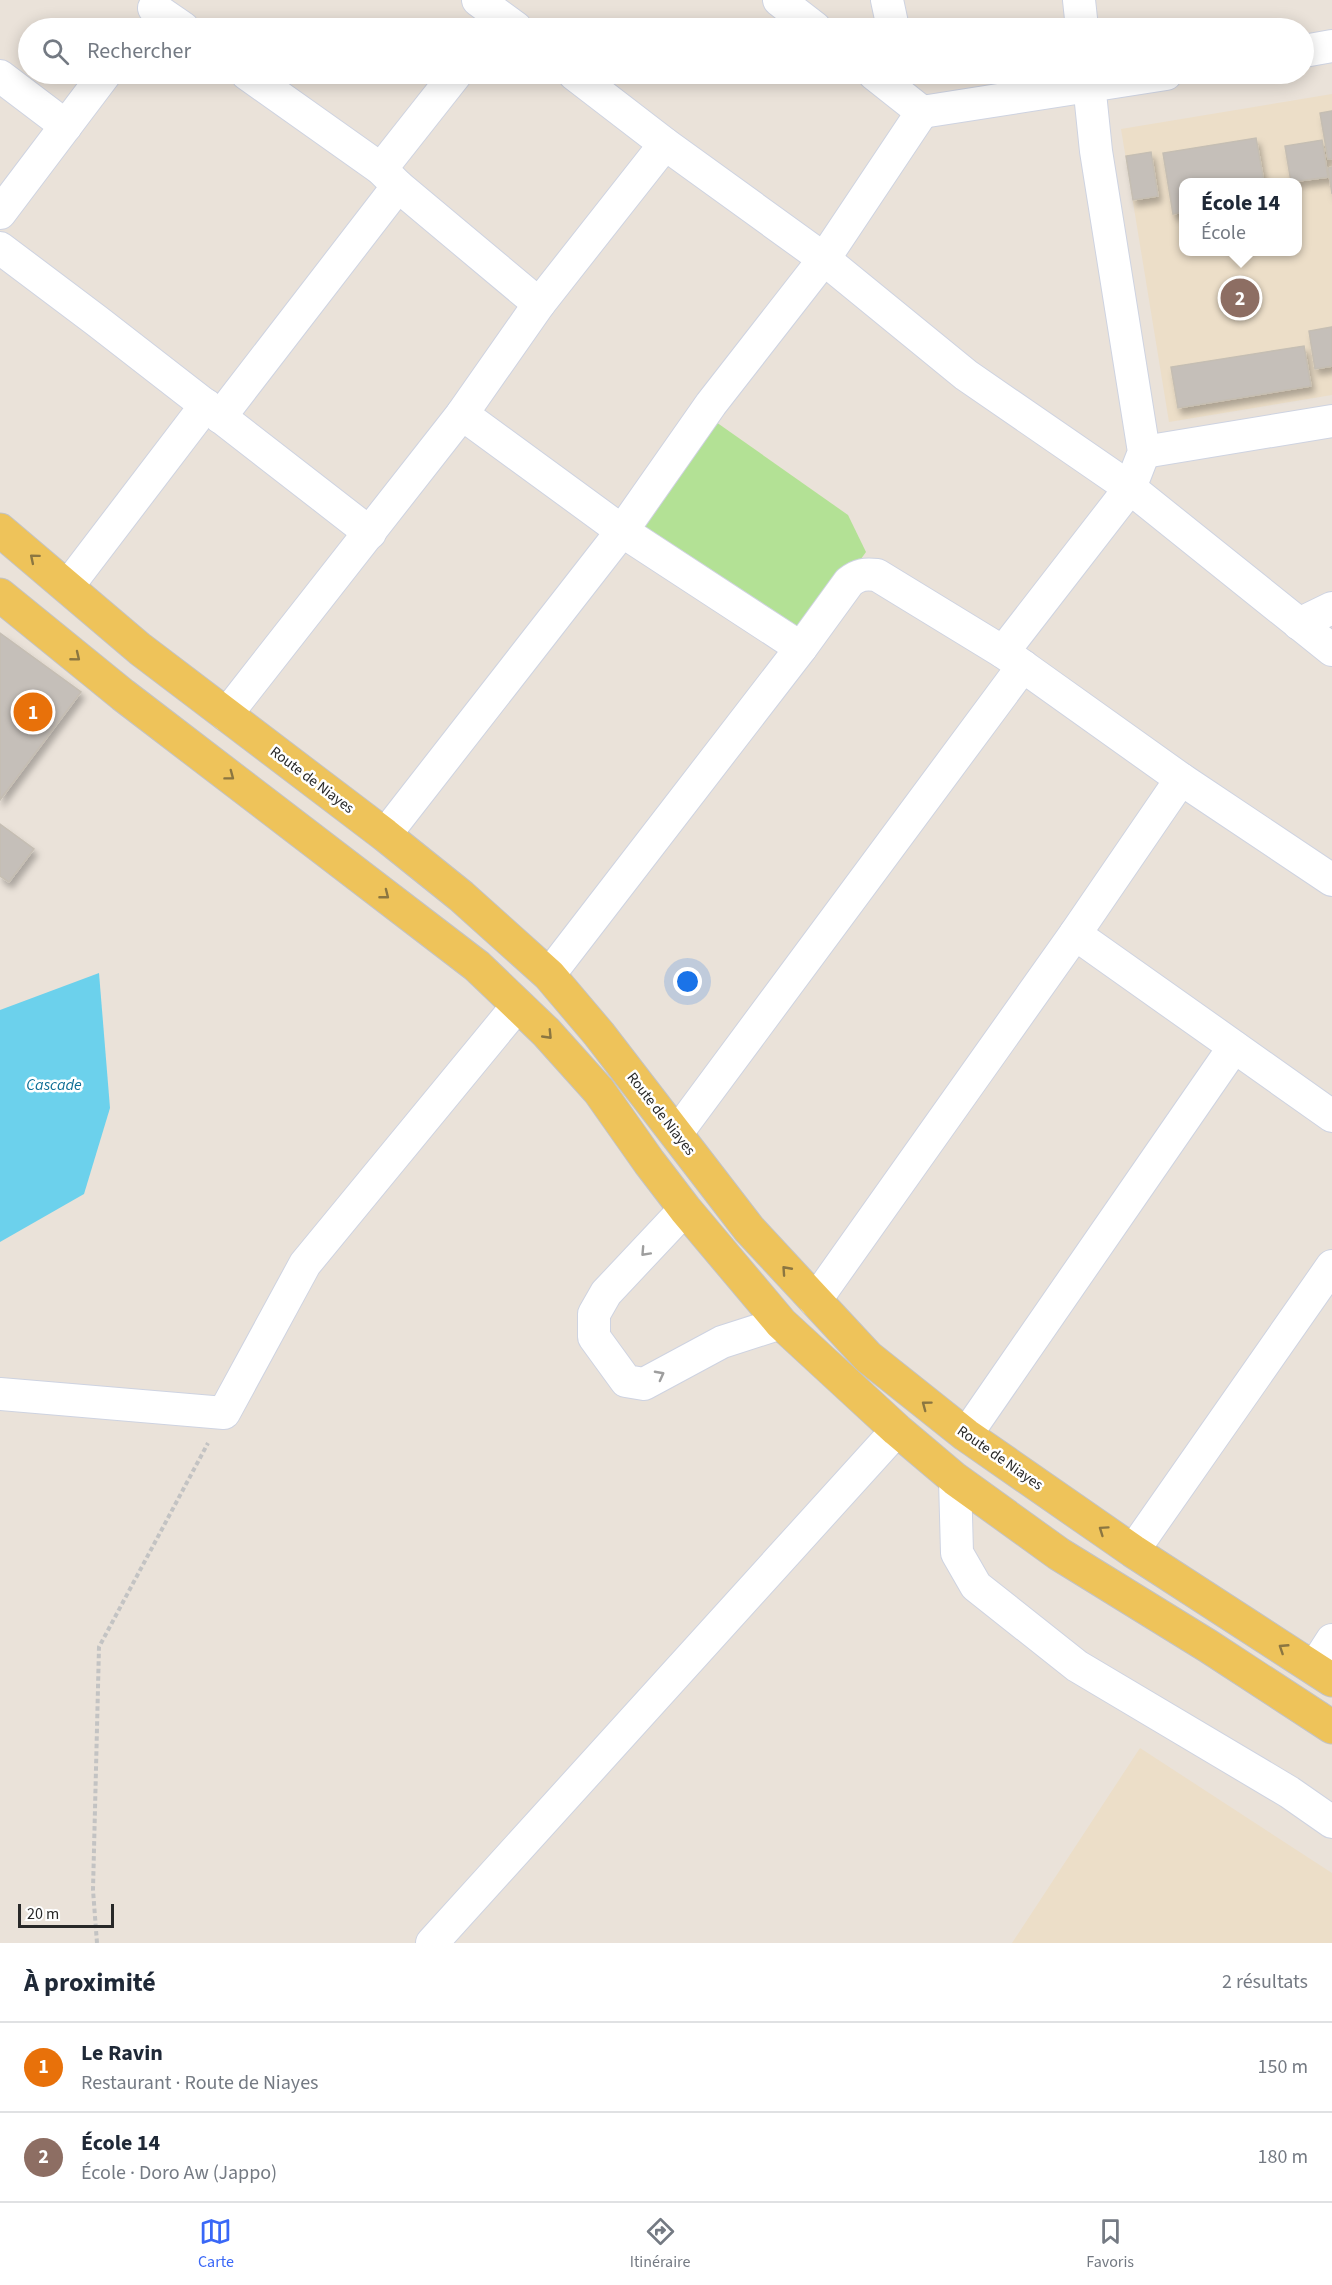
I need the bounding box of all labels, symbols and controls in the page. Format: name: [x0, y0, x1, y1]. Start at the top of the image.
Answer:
search box: [18, 18, 1314, 84]
icon: search: [39, 35, 72, 68]
text: Rechercher: [87, 35, 191, 67]
popup: [1179, 178, 1302, 256]
text: École 14: [1201, 187, 1280, 219]
text: École: [1201, 219, 1246, 247]
pin: 2: [1220, 276, 1260, 320]
one-way arrow: [30, 554, 41, 565]
one-way arrow: [69, 649, 80, 660]
pin: 1: [14, 690, 52, 734]
street label: Route de Niayes: [266, 741, 358, 819]
one-way arrow: [223, 769, 234, 780]
one-way arrow: [378, 887, 389, 898]
your location: [673, 967, 702, 996]
one-way arrow: [541, 1028, 552, 1039]
street label: Route de Niayes: [622, 1068, 700, 1160]
water label: Cascade: [26, 1074, 82, 1096]
one-way arrow: [641, 1245, 652, 1255]
one-way arrow: [782, 1266, 793, 1276]
one-way arrow: [654, 1371, 665, 1382]
one-way arrow: [922, 1401, 933, 1412]
street label: Route de Niayes: [953, 1421, 1047, 1495]
one-way arrow: [1098, 1526, 1109, 1537]
one-way arrow: [1279, 1644, 1290, 1655]
scale bar: [18, 1901, 114, 1928]
text: 20 m: [27, 1903, 59, 1925]
text: À proximité: [24, 1964, 156, 2001]
text: 2 résultats: [1222, 1968, 1308, 1996]
text: Le Ravin: [81, 2037, 163, 2069]
text: 1: [38, 2053, 49, 2081]
text: 150 m: [1258, 2053, 1308, 2081]
text: Restaurant · Route de Niayes: [81, 2069, 318, 2097]
text: École 14: [81, 2127, 160, 2159]
text: 2: [38, 2143, 49, 2171]
text: 180 m: [1258, 2143, 1308, 2171]
text: École · Doro Aw (Jappo): [81, 2159, 277, 2187]
tab: Carte: [198, 2215, 234, 2273]
tab: Itinéraire: [630, 2215, 690, 2273]
tab: Favoris: [1086, 2215, 1134, 2273]

